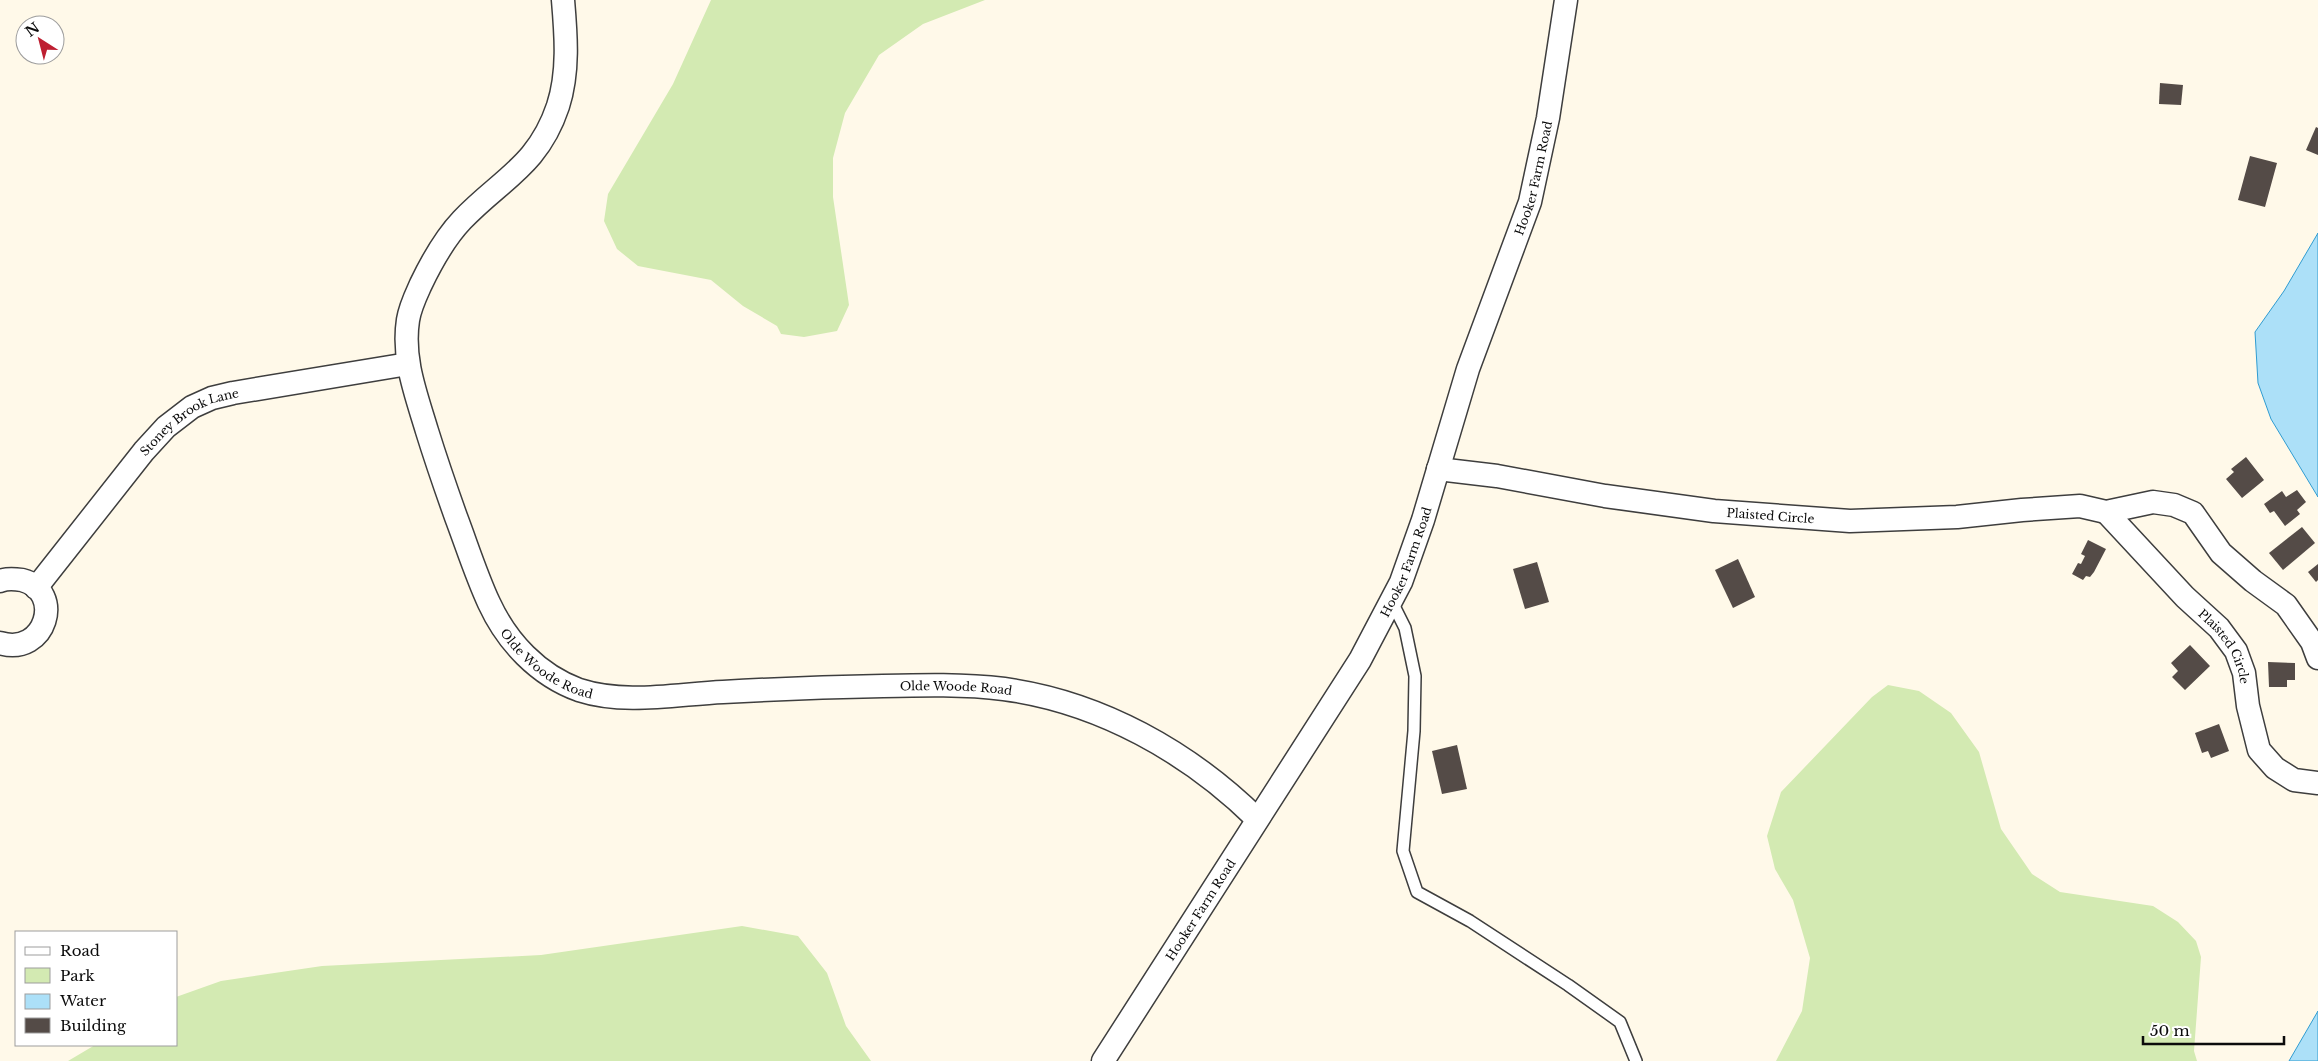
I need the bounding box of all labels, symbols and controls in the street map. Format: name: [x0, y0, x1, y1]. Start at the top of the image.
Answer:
north arrow: [15, 15, 65, 65]
text: N: [22, 18, 43, 41]
street label: Hooker Farm Road: [1511, 119, 1555, 237]
street label: Stoney Brook Lane: [136, 385, 240, 458]
street label: Plaisted Circle: [1726, 504, 1815, 526]
street label: Hooker Farm Road: [1377, 505, 1434, 619]
street label: Plaisted Circle: [2195, 606, 2253, 685]
street label: Olde Woode Road: [498, 625, 595, 701]
street label: Olde Woode Road: [900, 678, 1013, 698]
street label: Hooker Farm Road: [1162, 856, 1238, 963]
legend: [15, 931, 178, 1046]
text: Road: [60, 941, 100, 960]
text: Park: [60, 966, 96, 985]
text: Water: [59, 991, 107, 1010]
scale bar: [2143, 1014, 2284, 1046]
text: Building: [60, 1016, 127, 1035]
text: 50 m: [2150, 1021, 2190, 1040]

